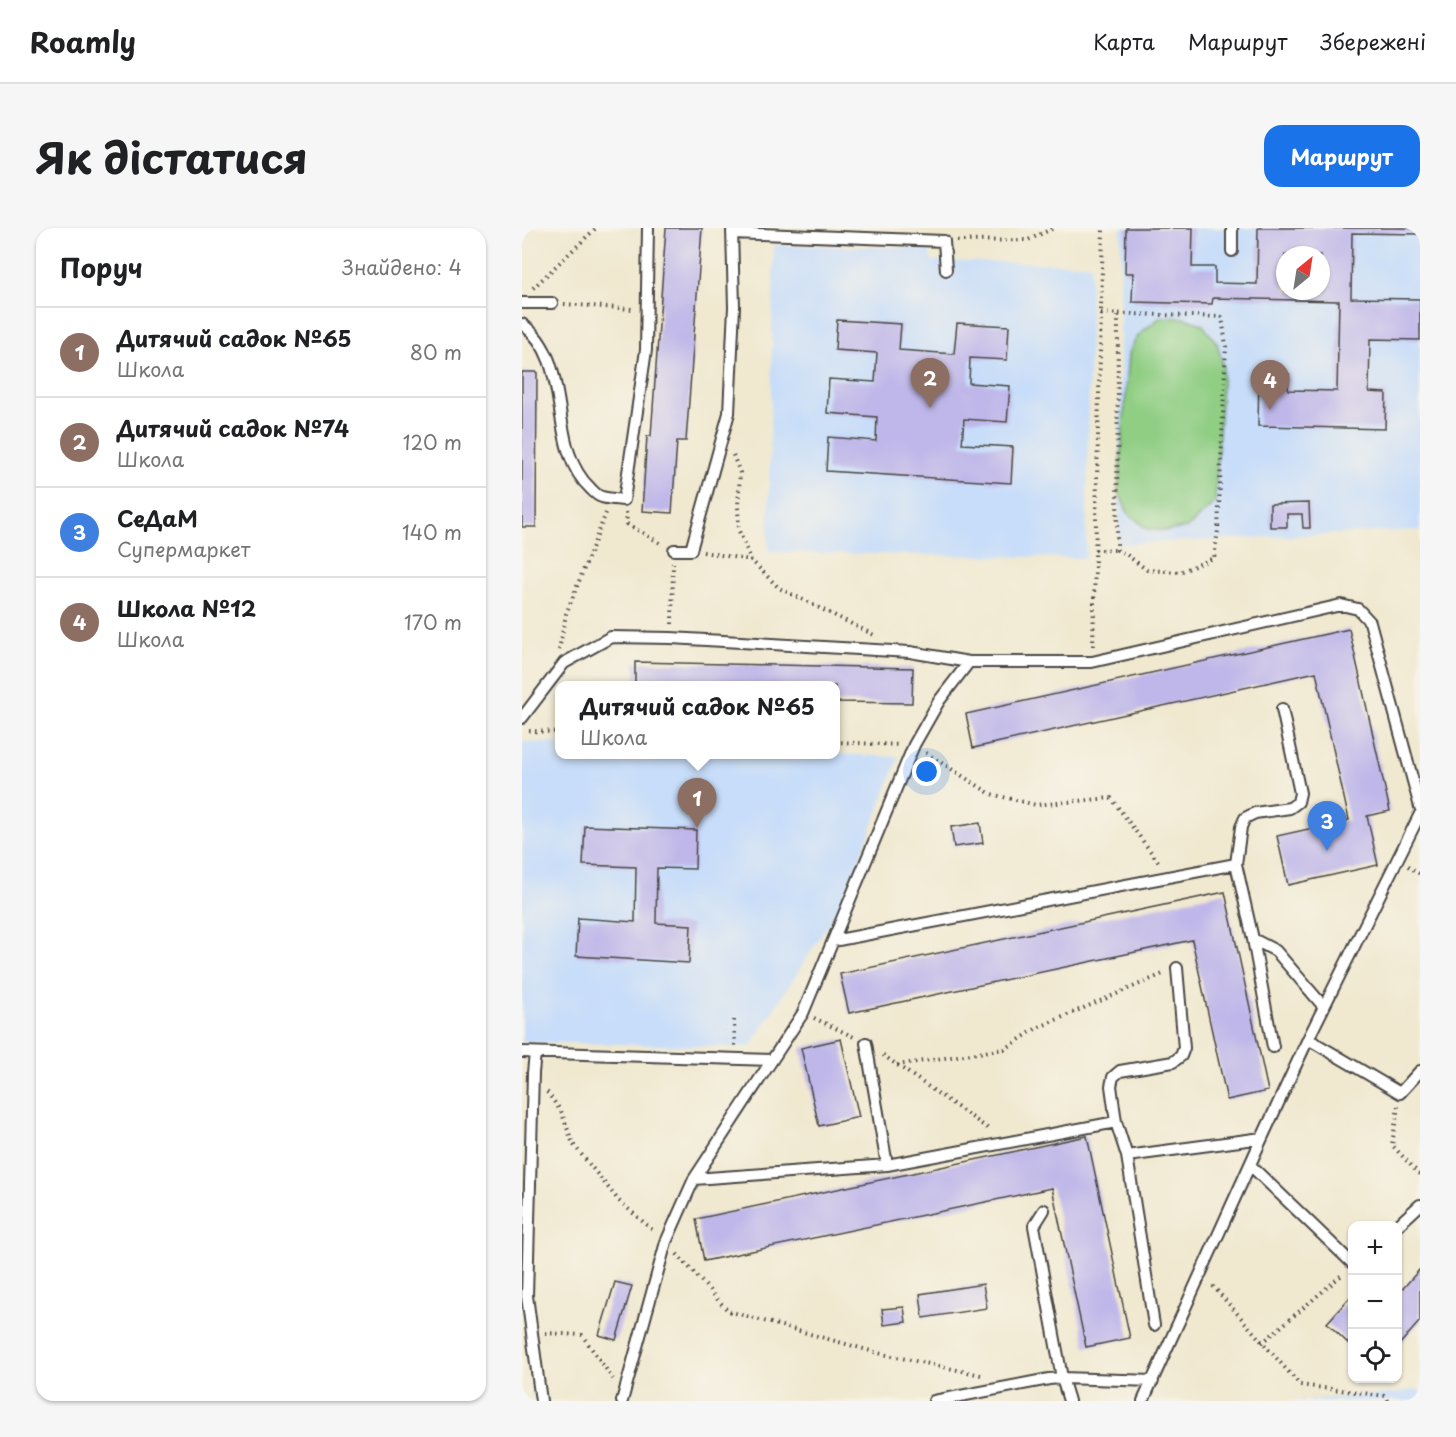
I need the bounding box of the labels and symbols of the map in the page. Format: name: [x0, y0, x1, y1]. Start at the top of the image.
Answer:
north arrow: [1276, 246, 1330, 300]
pin: 2: [910, 358, 950, 408]
pin: 4: [1250, 360, 1290, 410]
your location: [912, 757, 941, 786]
pin: 1: [678, 778, 717, 828]
pin: 3: [1308, 802, 1346, 851]

